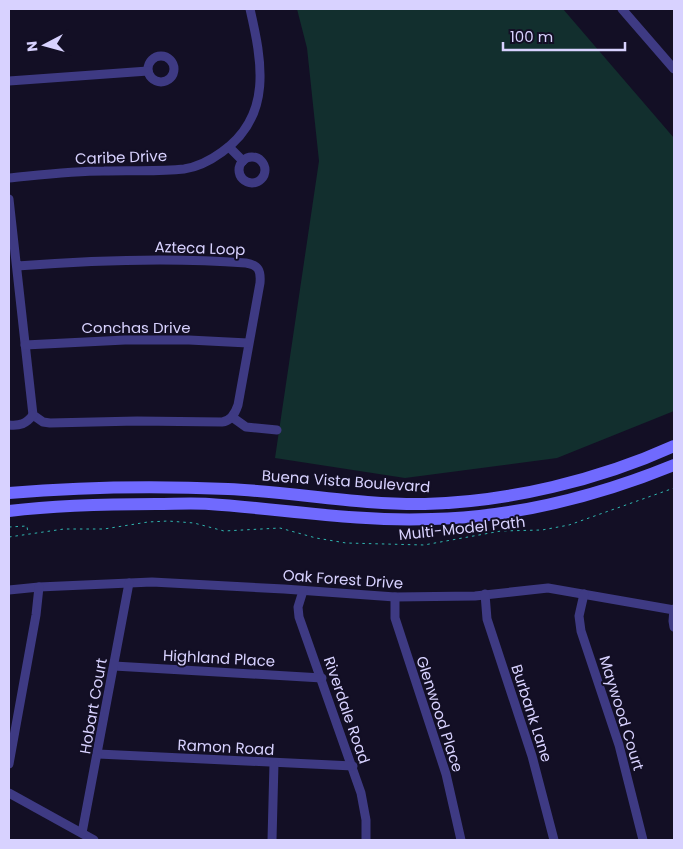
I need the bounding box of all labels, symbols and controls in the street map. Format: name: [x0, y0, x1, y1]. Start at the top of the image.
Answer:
north arrow: [20, 20, 70, 70]
scale bar: [503, 20, 626, 52]
text: 100 m: [510, 26, 553, 47]
text: N: [22, 40, 43, 53]
street label: Caribe Drive: [75, 145, 167, 169]
street label: Azteca Loop: [154, 236, 246, 260]
street label: Conchas Drive: [81, 317, 191, 338]
street label: Buena Vista Boulevard: [261, 465, 431, 497]
street label: Multi-Model Path: [398, 511, 526, 545]
street label: Oak Forest Drive: [282, 564, 404, 594]
street label: Highland Place: [162, 645, 276, 671]
street label: Riverdale Road: [319, 653, 375, 767]
street label: Glenwood Place: [411, 653, 469, 775]
street label: Maywood Court: [595, 653, 649, 773]
street label: Hobart Court: [74, 656, 112, 756]
street label: Burbank Lane: [506, 661, 558, 765]
street label: Ramon Road: [177, 734, 275, 760]

